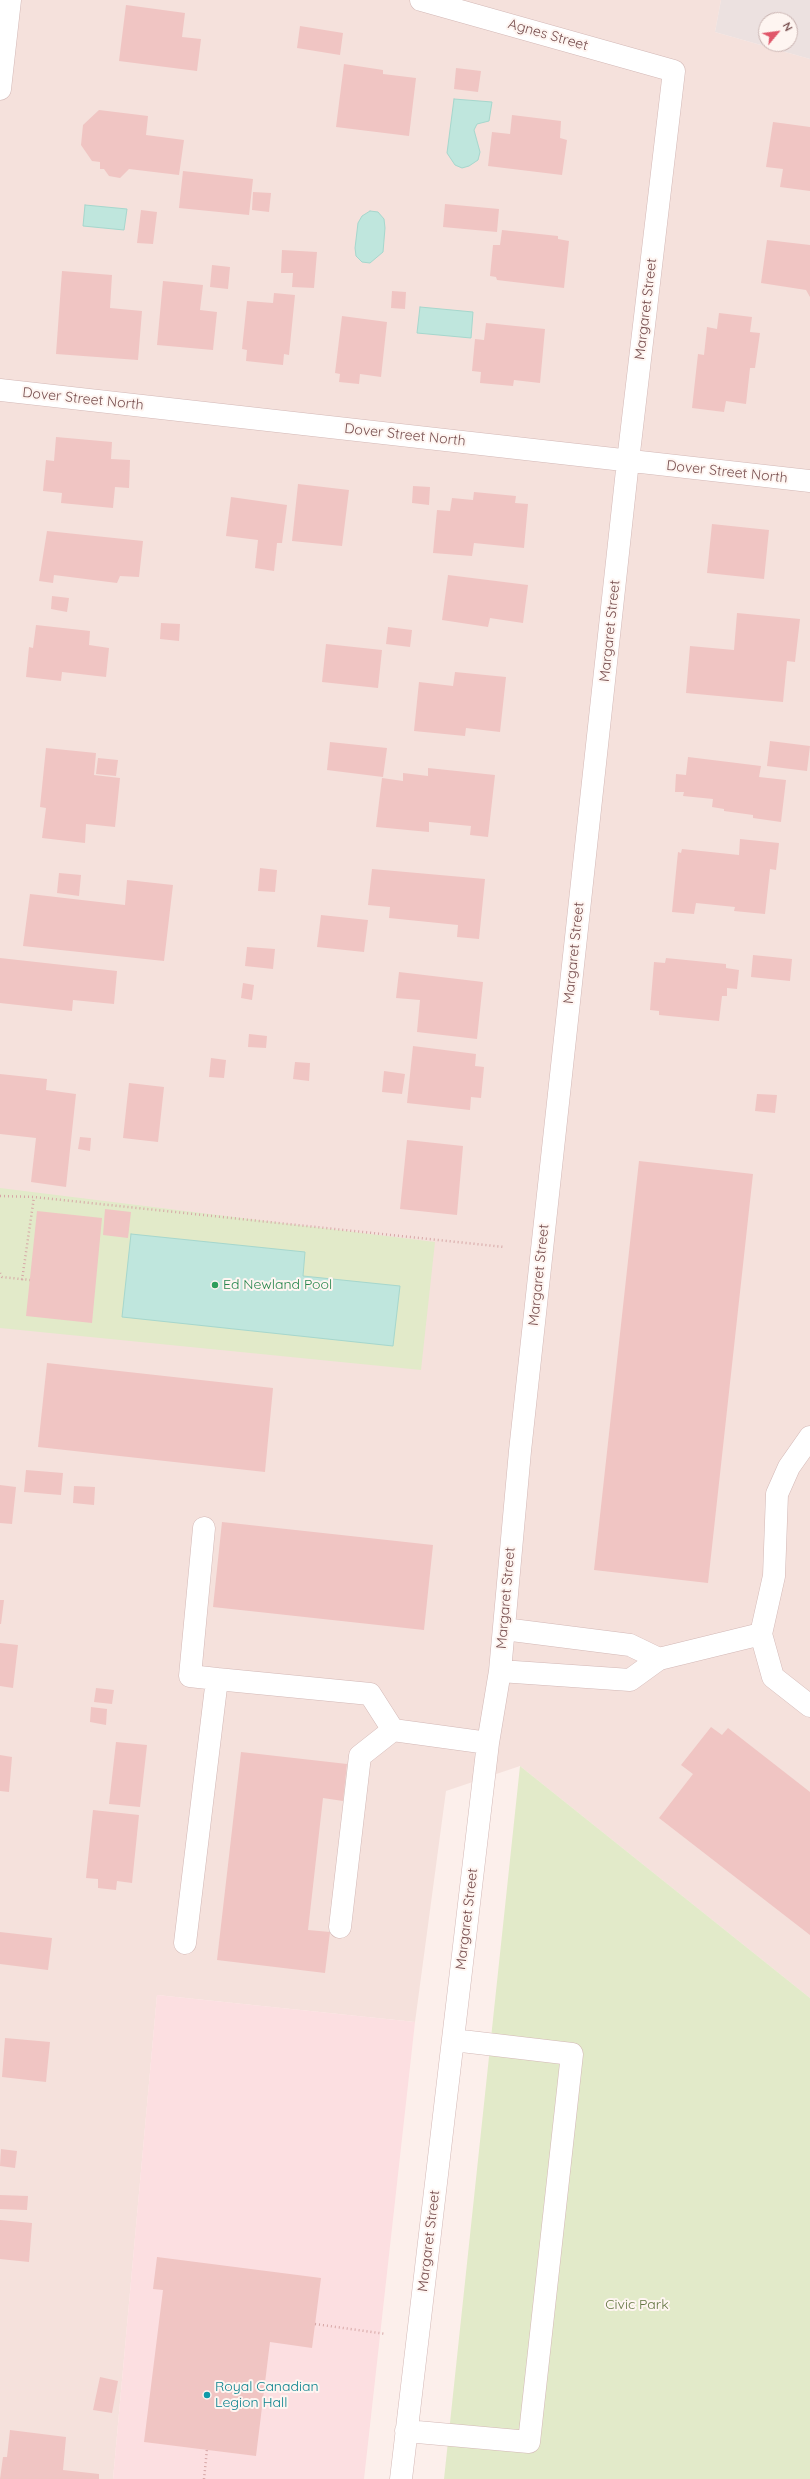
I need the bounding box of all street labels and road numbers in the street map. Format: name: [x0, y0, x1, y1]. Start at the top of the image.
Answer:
street label: Agnes Street: [506, 16, 590, 54]
street label: Margaret Street: [631, 257, 661, 361]
street label: Dover Street North: [22, 384, 144, 414]
street label: Dover Street North: [344, 420, 466, 450]
street label: Dover Street North: [666, 457, 788, 487]
street label: Margaret Street: [596, 579, 624, 683]
street label: Margaret Street: [560, 901, 588, 1005]
street label: Margaret Street: [525, 1223, 553, 1327]
street label: Margaret Street: [493, 1546, 519, 1650]
street label: Margaret Street: [452, 1867, 482, 1971]
street label: Margaret Street: [414, 2189, 444, 2293]

